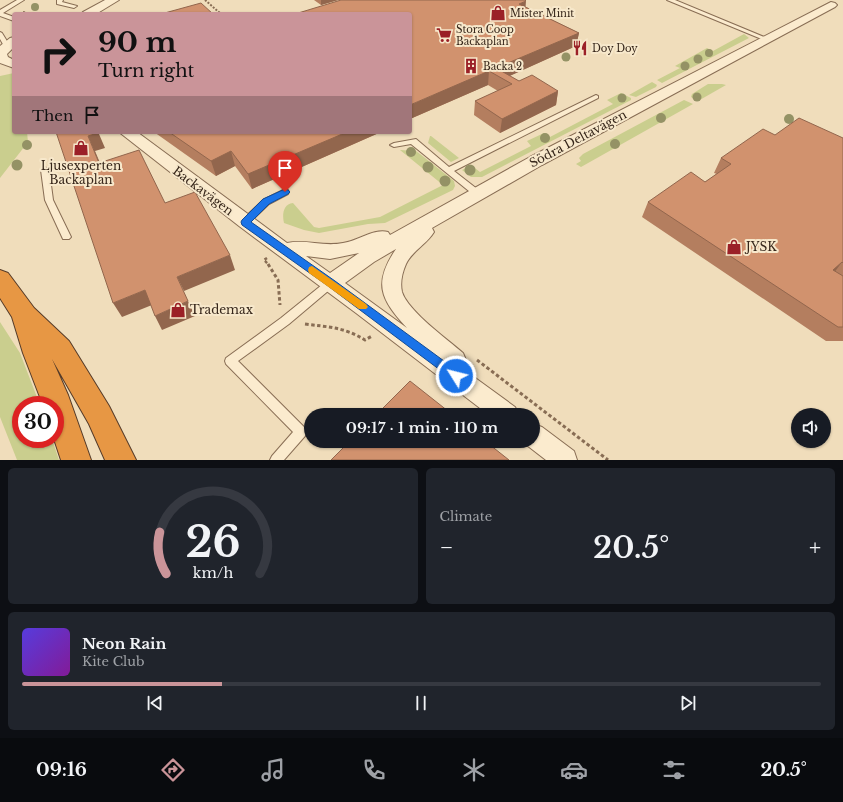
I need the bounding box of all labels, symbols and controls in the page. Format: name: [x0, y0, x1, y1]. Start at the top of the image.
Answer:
shop icon: Mister Minit: [489, 4, 507, 22]
place label: Mister Minit: [510, 7, 574, 20]
place label: Stora Coop Backaplan: [456, 23, 514, 48]
text: 90 m: [98, 25, 176, 60]
supermarket icon: Stora Coop Backaplan: [435, 26, 453, 44]
icon: right: [32, 28, 84, 80]
restaurant icon: Doy Doy: [571, 39, 589, 57]
place label: Doy Doy: [592, 42, 638, 55]
building icon: Backa 2: [462, 57, 480, 75]
text: Turn right: [98, 60, 194, 82]
place label: Backa 2: [483, 60, 522, 73]
icon: arrive: [81, 104, 103, 126]
text: Then: [32, 106, 73, 125]
street label: Södra Deltavägen: [527, 107, 629, 170]
shop icon: Ljusexperten Backaplan: [72, 139, 90, 157]
pin: [268, 151, 302, 192]
icon: arrive: [274, 157, 296, 179]
place label: Ljusexperten Backaplan: [41, 158, 121, 187]
street label: Backavägen: [170, 163, 237, 218]
shop icon: JYSK: [725, 238, 743, 256]
place label: JYSK: [744, 239, 777, 254]
shop icon: Trademax: [169, 301, 187, 319]
place label: Trademax: [190, 302, 254, 317]
position arrow: [435, 355, 477, 397]
speed limit sign: 30: [12, 396, 64, 448]
map controls: [791, 408, 831, 448]
button: sound: [791, 408, 831, 448]
text: 09:17 · 1 min · 110 m: [346, 418, 498, 437]
text: Climate: [440, 508, 492, 525]
text: 26: [185, 517, 240, 568]
text: 20.5°: [593, 529, 669, 566]
text: −: [440, 534, 453, 561]
text: +: [809, 534, 821, 561]
text: km/h: [192, 564, 233, 582]
text: Neon Rain: [82, 634, 166, 653]
text: Kite Club: [82, 653, 145, 670]
icon: previous: [144, 692, 166, 714]
icon: pause: [410, 692, 432, 714]
icon: next: [677, 692, 699, 714]
icon: directions: [159, 756, 187, 784]
icon: music: [259, 756, 287, 784]
icon: phone: [360, 756, 388, 784]
icon: climate: [460, 756, 488, 784]
icon: car: [560, 756, 588, 784]
icon: filters: [660, 756, 688, 784]
text: 09:16: [36, 759, 87, 781]
text: 20.5°: [760, 759, 807, 781]

